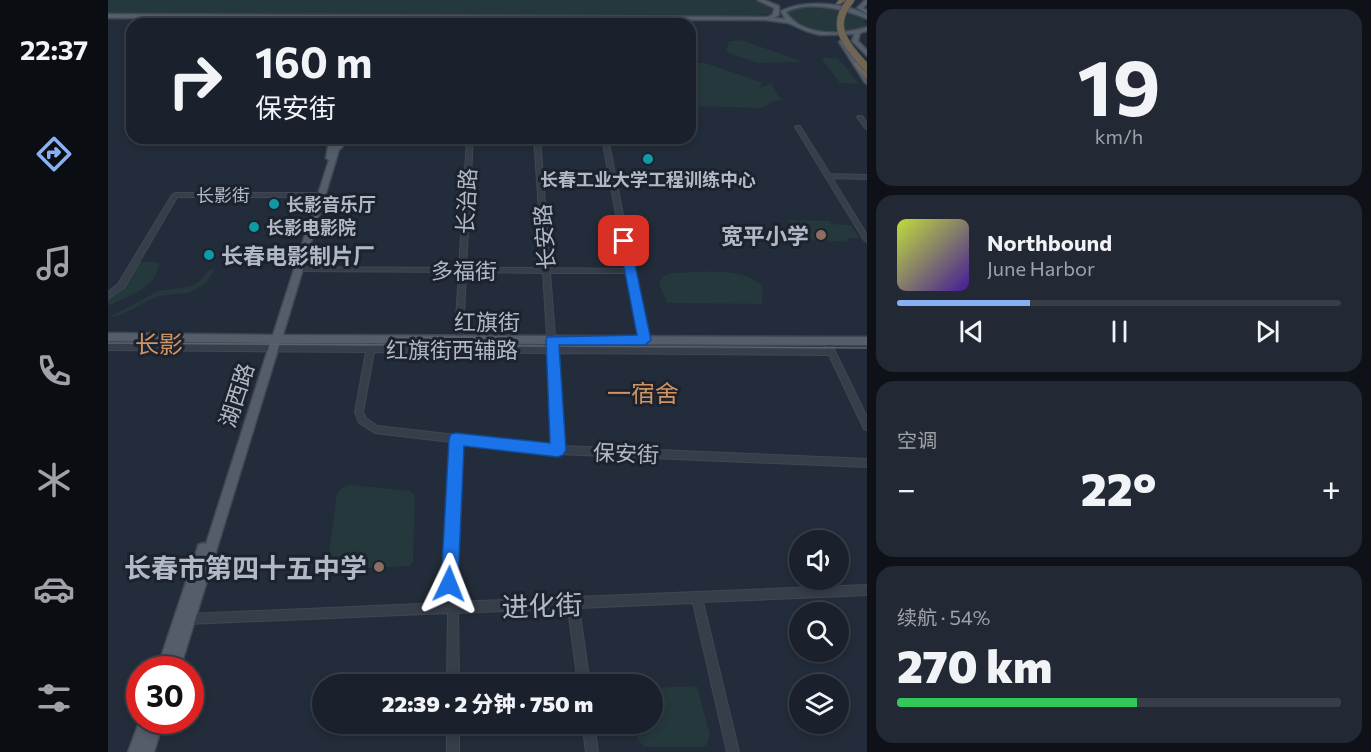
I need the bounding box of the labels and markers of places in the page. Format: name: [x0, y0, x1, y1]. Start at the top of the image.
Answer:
marker: 长春工业大学工程训练中心: [641, 152, 655, 166]
place label: 长春工业大学工程训练中心: [540, 168, 756, 190]
place label: 长影音乐厅: [286, 193, 376, 215]
marker: 长影音乐厅: [267, 197, 281, 211]
pin: [598, 215, 649, 266]
place label: 长影电影院: [266, 216, 356, 238]
marker: 长影电影院: [247, 220, 261, 234]
place label: 宽平小学: [721, 222, 809, 249]
marker: 宽平小学: [814, 228, 828, 242]
place label: 长春电影制片厂: [221, 242, 375, 269]
marker: 长春电影制片厂: [202, 248, 216, 262]
place label: 长春市第四十五中学: [124, 551, 367, 584]
marker: 长春市第四十五中学: [372, 560, 386, 574]

